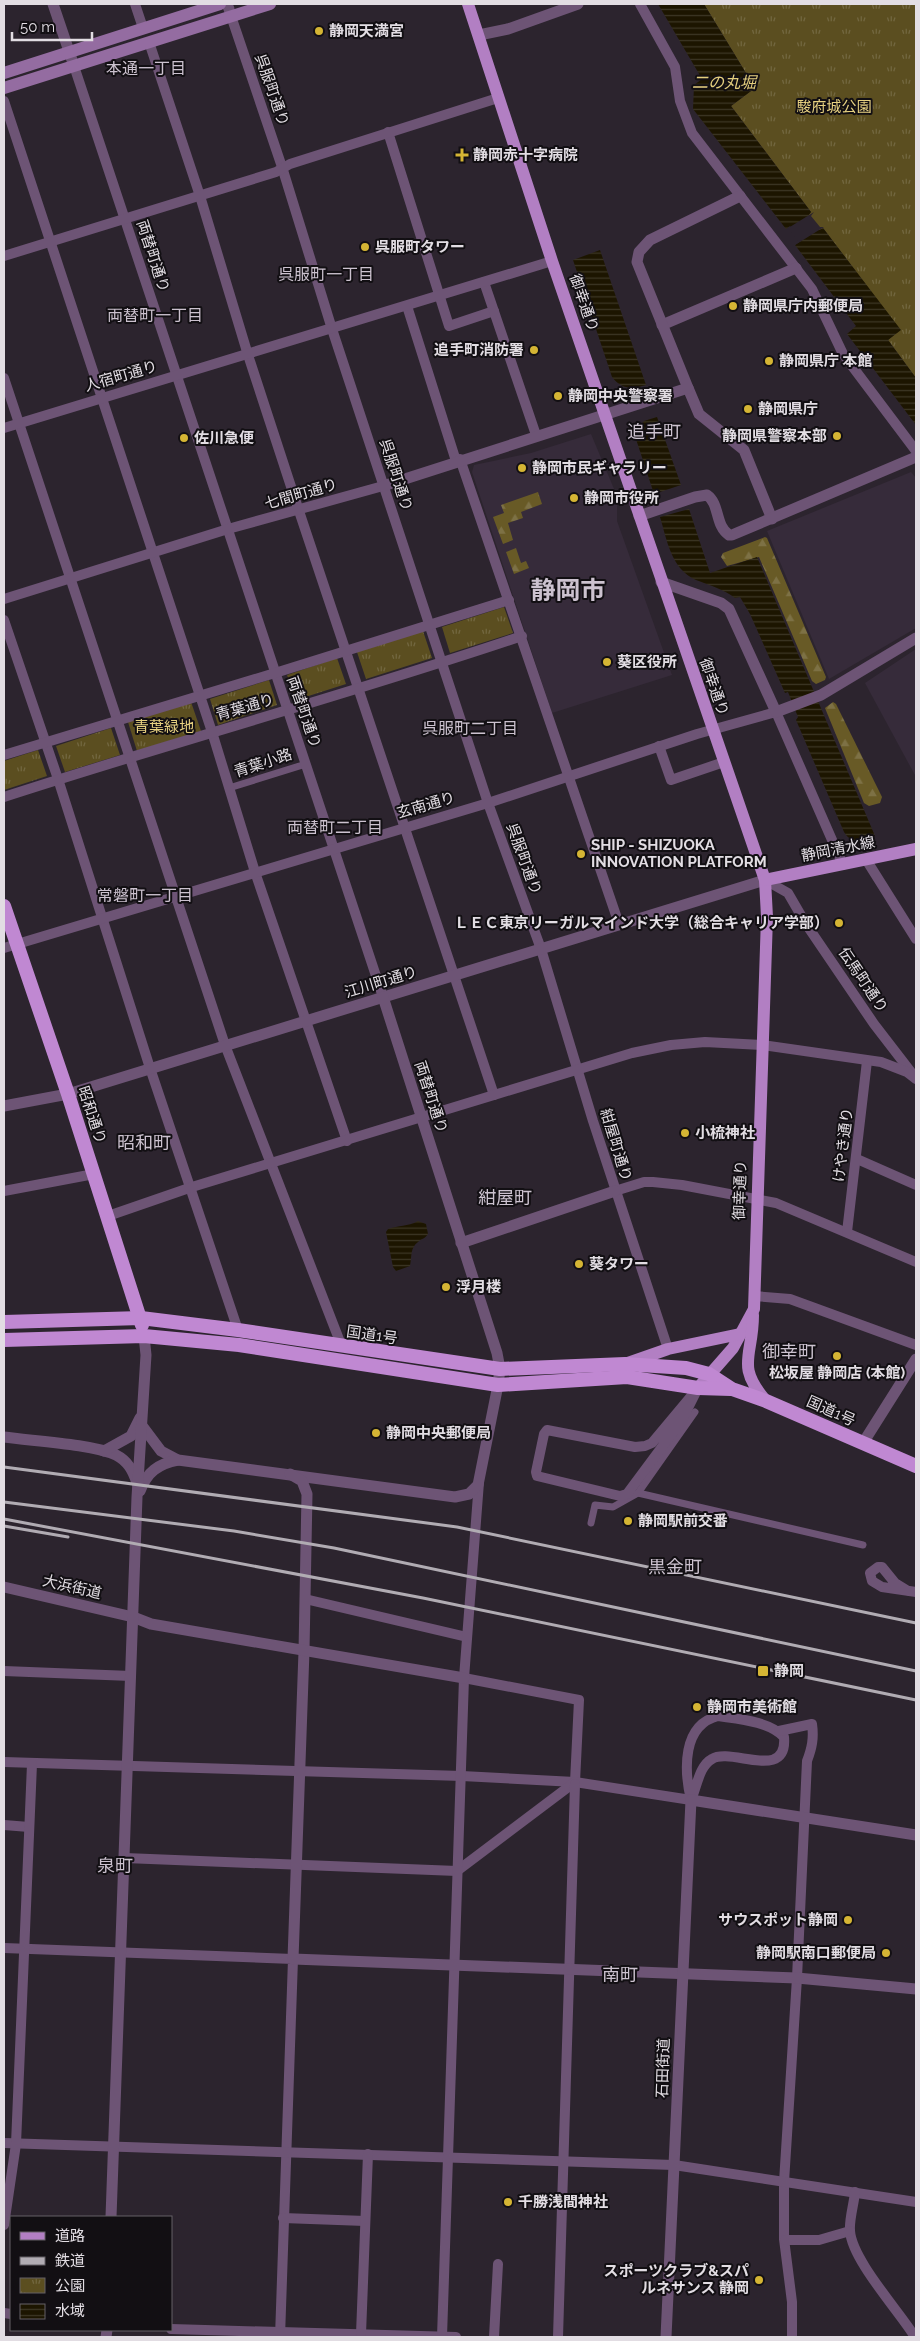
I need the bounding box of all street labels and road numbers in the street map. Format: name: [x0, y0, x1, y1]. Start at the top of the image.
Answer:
street label: 呉服町通り: [251, 52, 293, 128]
street label: 両替町通り: [133, 218, 173, 294]
street label: 御幸通り: [566, 272, 602, 334]
street label: 人宿町通り: [82, 357, 160, 395]
street label: 呉服町通り: [376, 437, 416, 513]
street label: 七間町通り: [262, 475, 340, 513]
street label: 御幸通り: [696, 656, 732, 718]
street label: 両替町通り: [283, 674, 325, 750]
street label: 青葉通り: [214, 690, 276, 724]
street label: 青葉小路: [232, 745, 294, 781]
street label: 玄南通り: [395, 788, 457, 822]
street label: 呉服町通り: [503, 821, 545, 897]
street label: 静岡清水線: [799, 833, 877, 865]
street label: 伝馬町通り: [835, 944, 891, 1016]
street label: 江川町通り: [342, 962, 420, 1002]
street label: 両替町通り: [411, 1059, 451, 1135]
street label: 昭和通り: [74, 1084, 110, 1146]
street label: 紺屋町通り: [596, 1106, 636, 1184]
street label: けやき通り: [829, 1107, 857, 1183]
street label: 御幸通り: [730, 1160, 750, 1220]
street label: 国道1号: [345, 1323, 399, 1347]
street label: 国道1号: [804, 1392, 858, 1430]
street label: 大浜街道: [41, 1571, 103, 1603]
street label: 石田街道: [653, 2038, 673, 2098]

